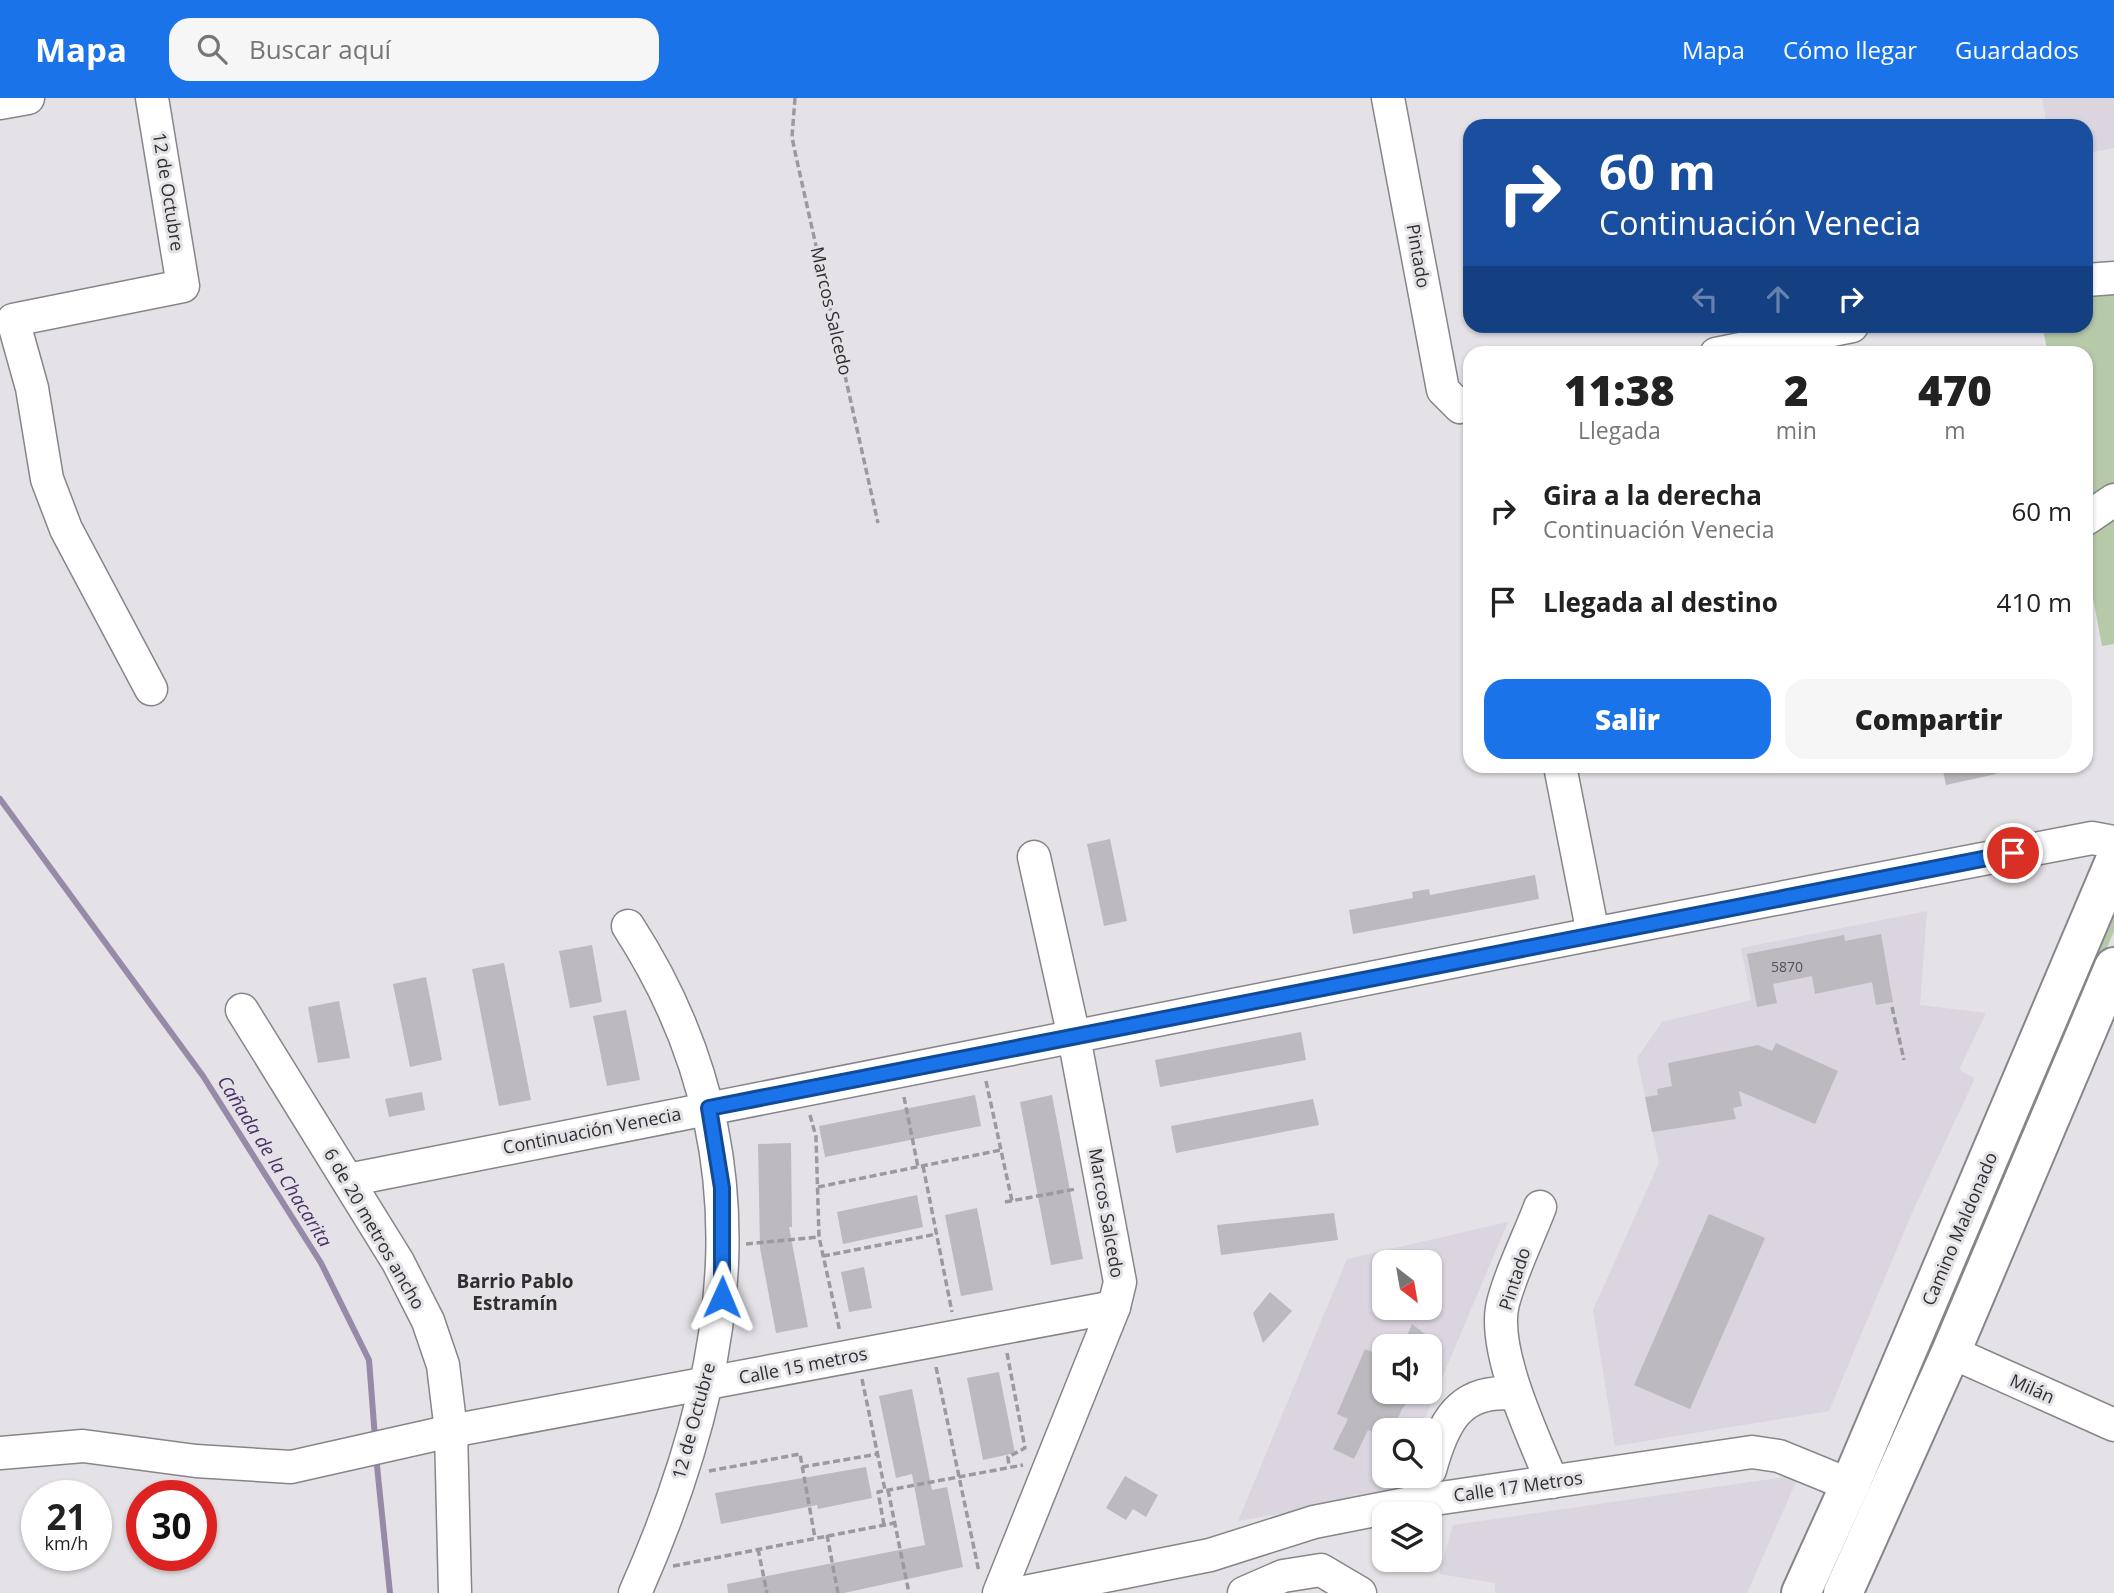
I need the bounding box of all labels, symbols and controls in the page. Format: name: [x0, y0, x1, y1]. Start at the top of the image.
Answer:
search box: [169, 18, 659, 81]
text: Mapa: [35, 27, 127, 72]
icon: search: [193, 30, 231, 68]
text: Buscar aquí: [249, 31, 391, 67]
text: Mapa: [1682, 33, 1745, 66]
text: Cómo llegar: [1783, 33, 1917, 66]
text: Guardados: [1955, 33, 2079, 66]
street label: 12 de Octubre: [148, 131, 190, 253]
text: 60 m: [1599, 138, 1716, 204]
icon: right: [1484, 147, 1575, 238]
text: Continuación Venecia: [1599, 201, 1921, 244]
street label: Pintado: [1402, 222, 1436, 290]
street label: Marcos Salcedo: [806, 244, 858, 377]
icon: left: [1686, 280, 1724, 318]
icon: ahead: [1759, 280, 1797, 318]
icon: right: [1832, 280, 1870, 318]
text: 11:38: [1564, 361, 1675, 418]
text: 2: [1784, 361, 1809, 418]
text: 470: [1918, 361, 1992, 418]
text: Llegada: [1578, 414, 1661, 446]
text: min: [1776, 414, 1817, 446]
text: m: [1944, 414, 1966, 446]
text: Gira a la derecha: [1543, 477, 1762, 513]
icon: right: [1484, 492, 1522, 530]
text: 60 m: [2011, 493, 2072, 529]
text: Continuación Venecia: [1543, 513, 1774, 545]
icon: arrive: [1484, 583, 1522, 621]
text: Llegada al destino: [1543, 584, 1778, 620]
text: 410 m: [1997, 584, 2072, 620]
button: Salir: [1484, 679, 1771, 759]
button: Compartir: [1785, 679, 2072, 759]
pin: [1983, 823, 2043, 883]
icon: arrive: [1994, 834, 2032, 872]
house number: 5870: [1771, 957, 1803, 976]
water label: Cañada de la Chacarita: [212, 1070, 339, 1252]
street label: Continuación Venecia: [501, 1101, 683, 1159]
street label: 6 de 20 metros ancho: [319, 1144, 431, 1313]
street label: Marcos Salcedo: [1084, 1146, 1130, 1280]
street label: Camino Maldonado: [1916, 1148, 2002, 1309]
street label: Pintado: [1493, 1244, 1535, 1313]
north arrow: [1372, 1250, 1442, 1320]
map controls: [1372, 1250, 1442, 1572]
position arrow: [685, 1260, 759, 1334]
district label: Barrio Pablo Estramín: [457, 1268, 574, 1316]
button: sound: [1372, 1334, 1442, 1404]
street label: Calle 15 metros: [737, 1341, 869, 1389]
street label: 12 de Octubre: [666, 1360, 720, 1482]
street label: Milán: [2006, 1368, 2058, 1408]
button: search: [1372, 1418, 1442, 1488]
street label: Calle 17 Metros: [1452, 1465, 1584, 1507]
speed limit sign: 30: [126, 1480, 217, 1571]
text: 21: [46, 1493, 87, 1540]
button: layers: [1372, 1502, 1442, 1572]
text: km/h: [45, 1531, 88, 1555]

